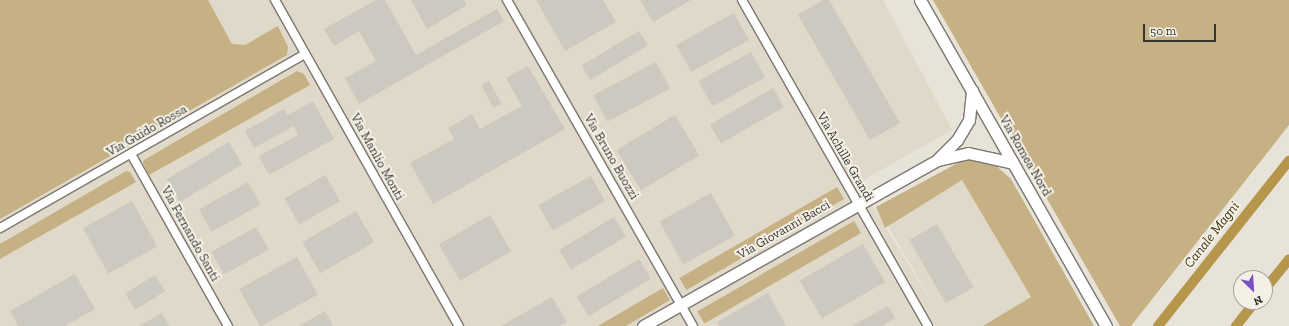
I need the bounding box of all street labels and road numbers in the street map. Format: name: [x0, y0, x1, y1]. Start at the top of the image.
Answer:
street label: Via Guido Rossa: [104, 102, 190, 160]
street label: Via Achille Grandi: [813, 109, 877, 205]
street label: Via Manlio Monti: [347, 111, 407, 203]
street label: Via Bruno Buozzi: [580, 111, 642, 203]
street label: Via Romea Nord: [996, 113, 1054, 199]
street label: Via Fernando Santi: [157, 184, 223, 284]
street label: Via Giovanni Bacci: [735, 197, 833, 263]

